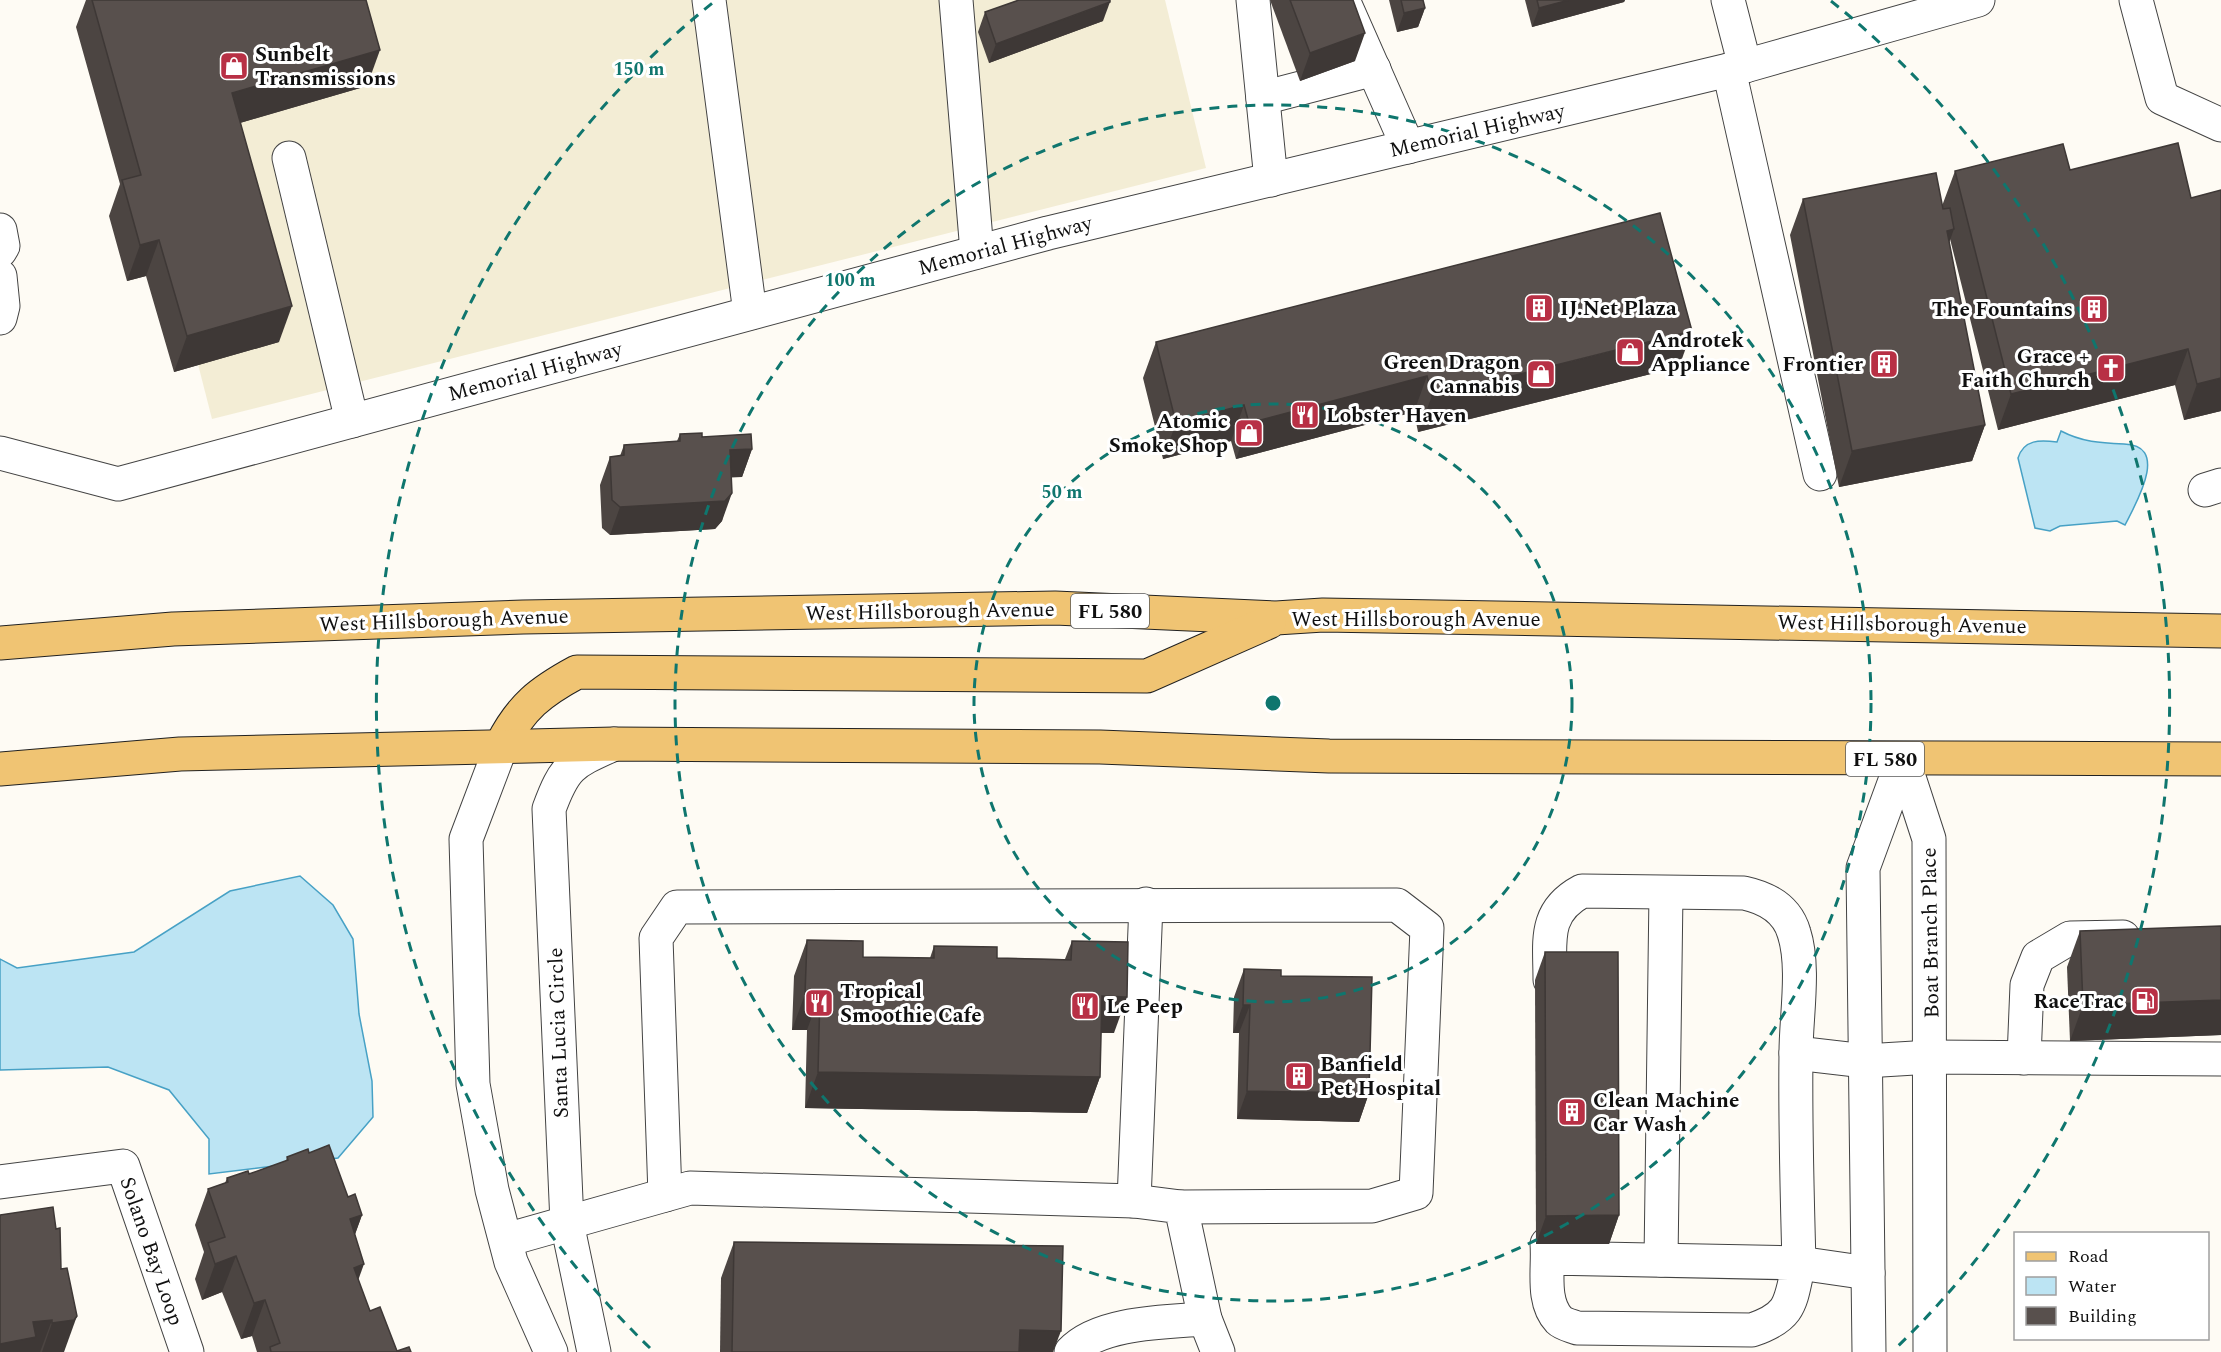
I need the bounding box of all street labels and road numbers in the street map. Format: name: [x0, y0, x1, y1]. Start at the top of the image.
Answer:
street label: Memorial Highway: [1386, 95, 1569, 167]
street label: Memorial Highway: [915, 207, 1097, 285]
street label: Memorial Highway: [445, 333, 627, 411]
street label: West Hillsborough Avenue: [805, 594, 1055, 630]
road number: FL 580: [1071, 594, 1149, 628]
street label: West Hillsborough Avenue: [319, 601, 569, 641]
street label: West Hillsborough Avenue: [1291, 604, 1541, 636]
street label: West Hillsborough Avenue: [1777, 607, 2027, 643]
road number: FL 580: [1846, 742, 1924, 776]
street label: Boat Branch Place: [1914, 847, 1948, 1019]
street label: Santa Lucia Circle: [540, 947, 578, 1119]
street label: Solano Bay Loop: [111, 1173, 191, 1330]

